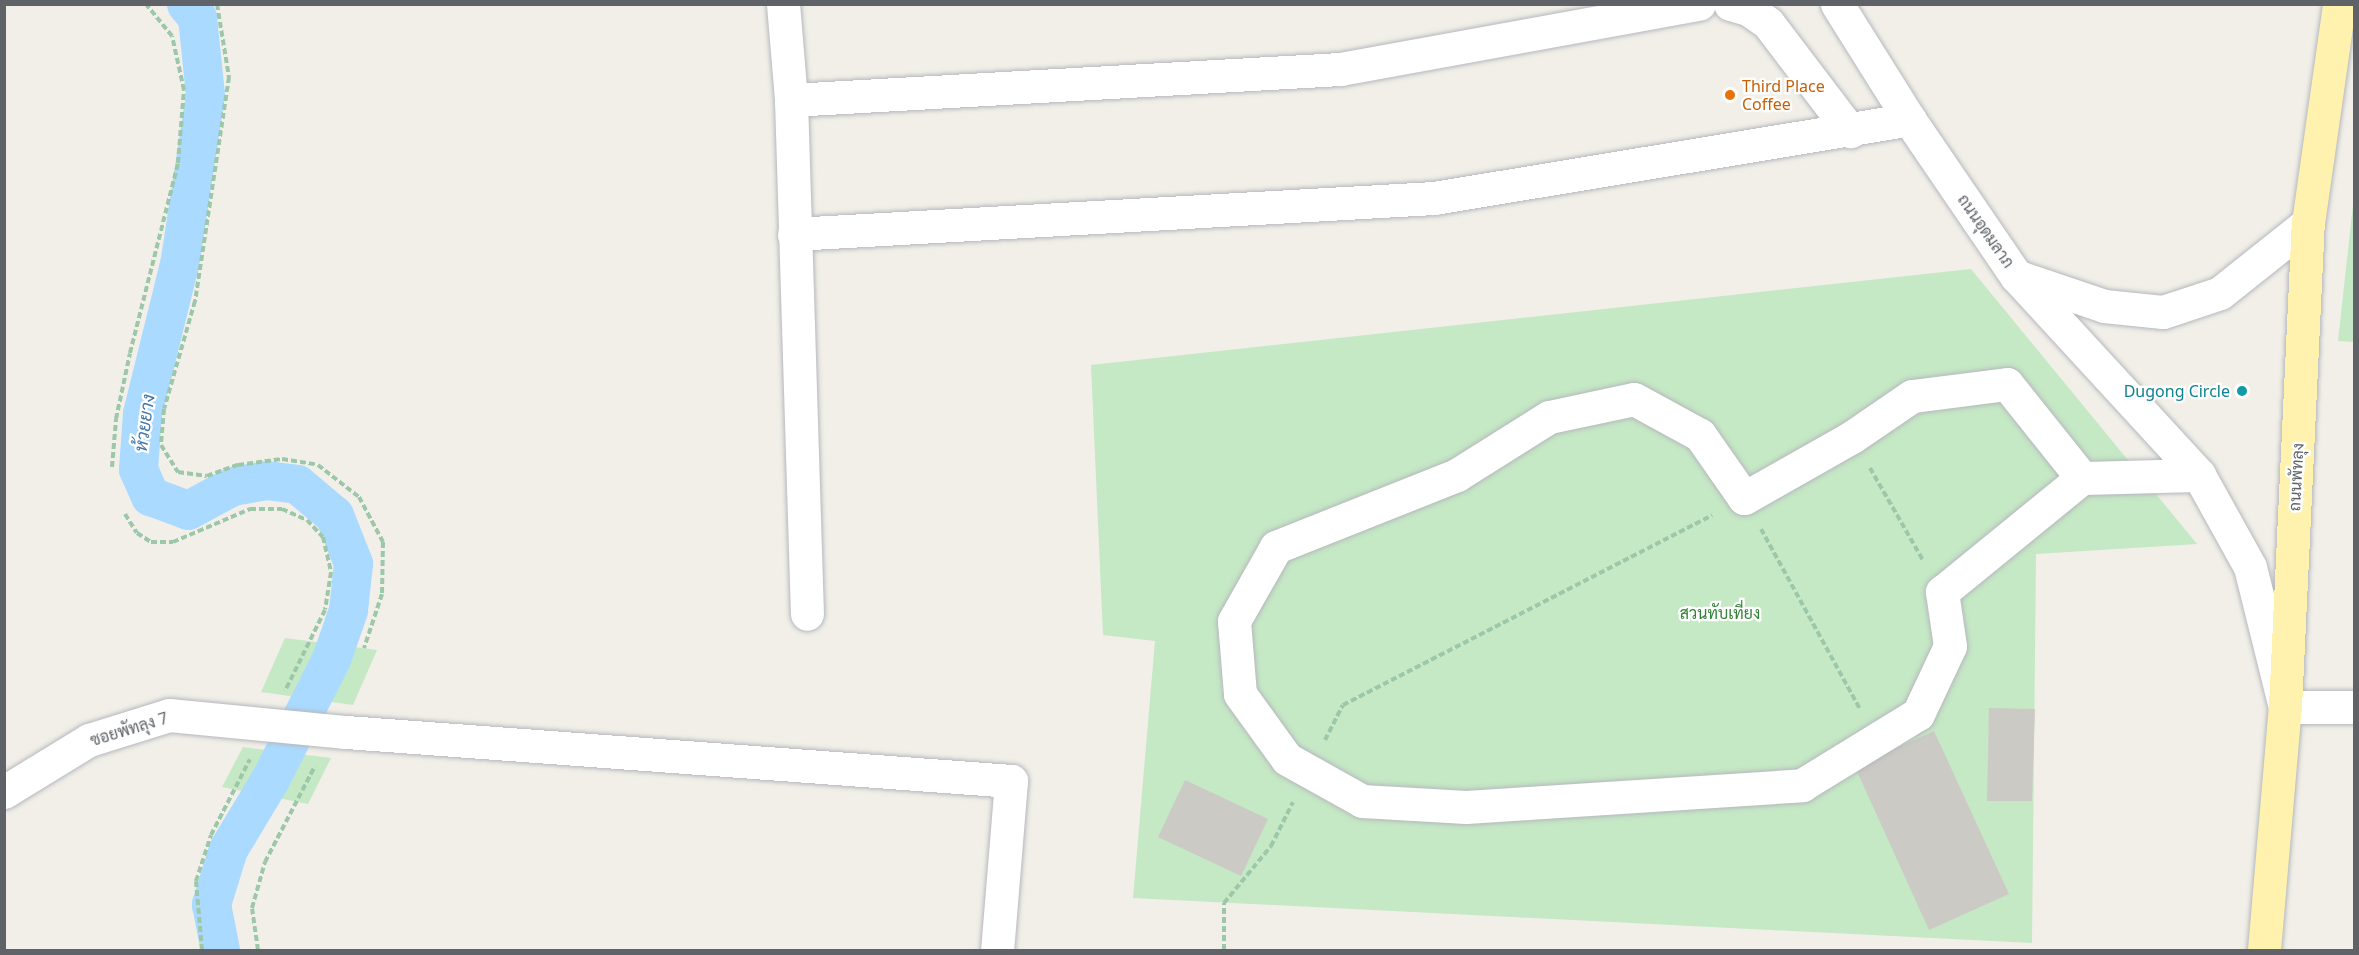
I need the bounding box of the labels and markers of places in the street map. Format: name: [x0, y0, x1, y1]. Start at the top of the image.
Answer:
place label: Third Place Coffee: [1742, 76, 1825, 114]
marker: Third Place Coffee: [1723, 88, 1737, 102]
place label: Dugong Circle: [2124, 381, 2230, 401]
marker: Dugong Circle: [2235, 384, 2249, 398]

